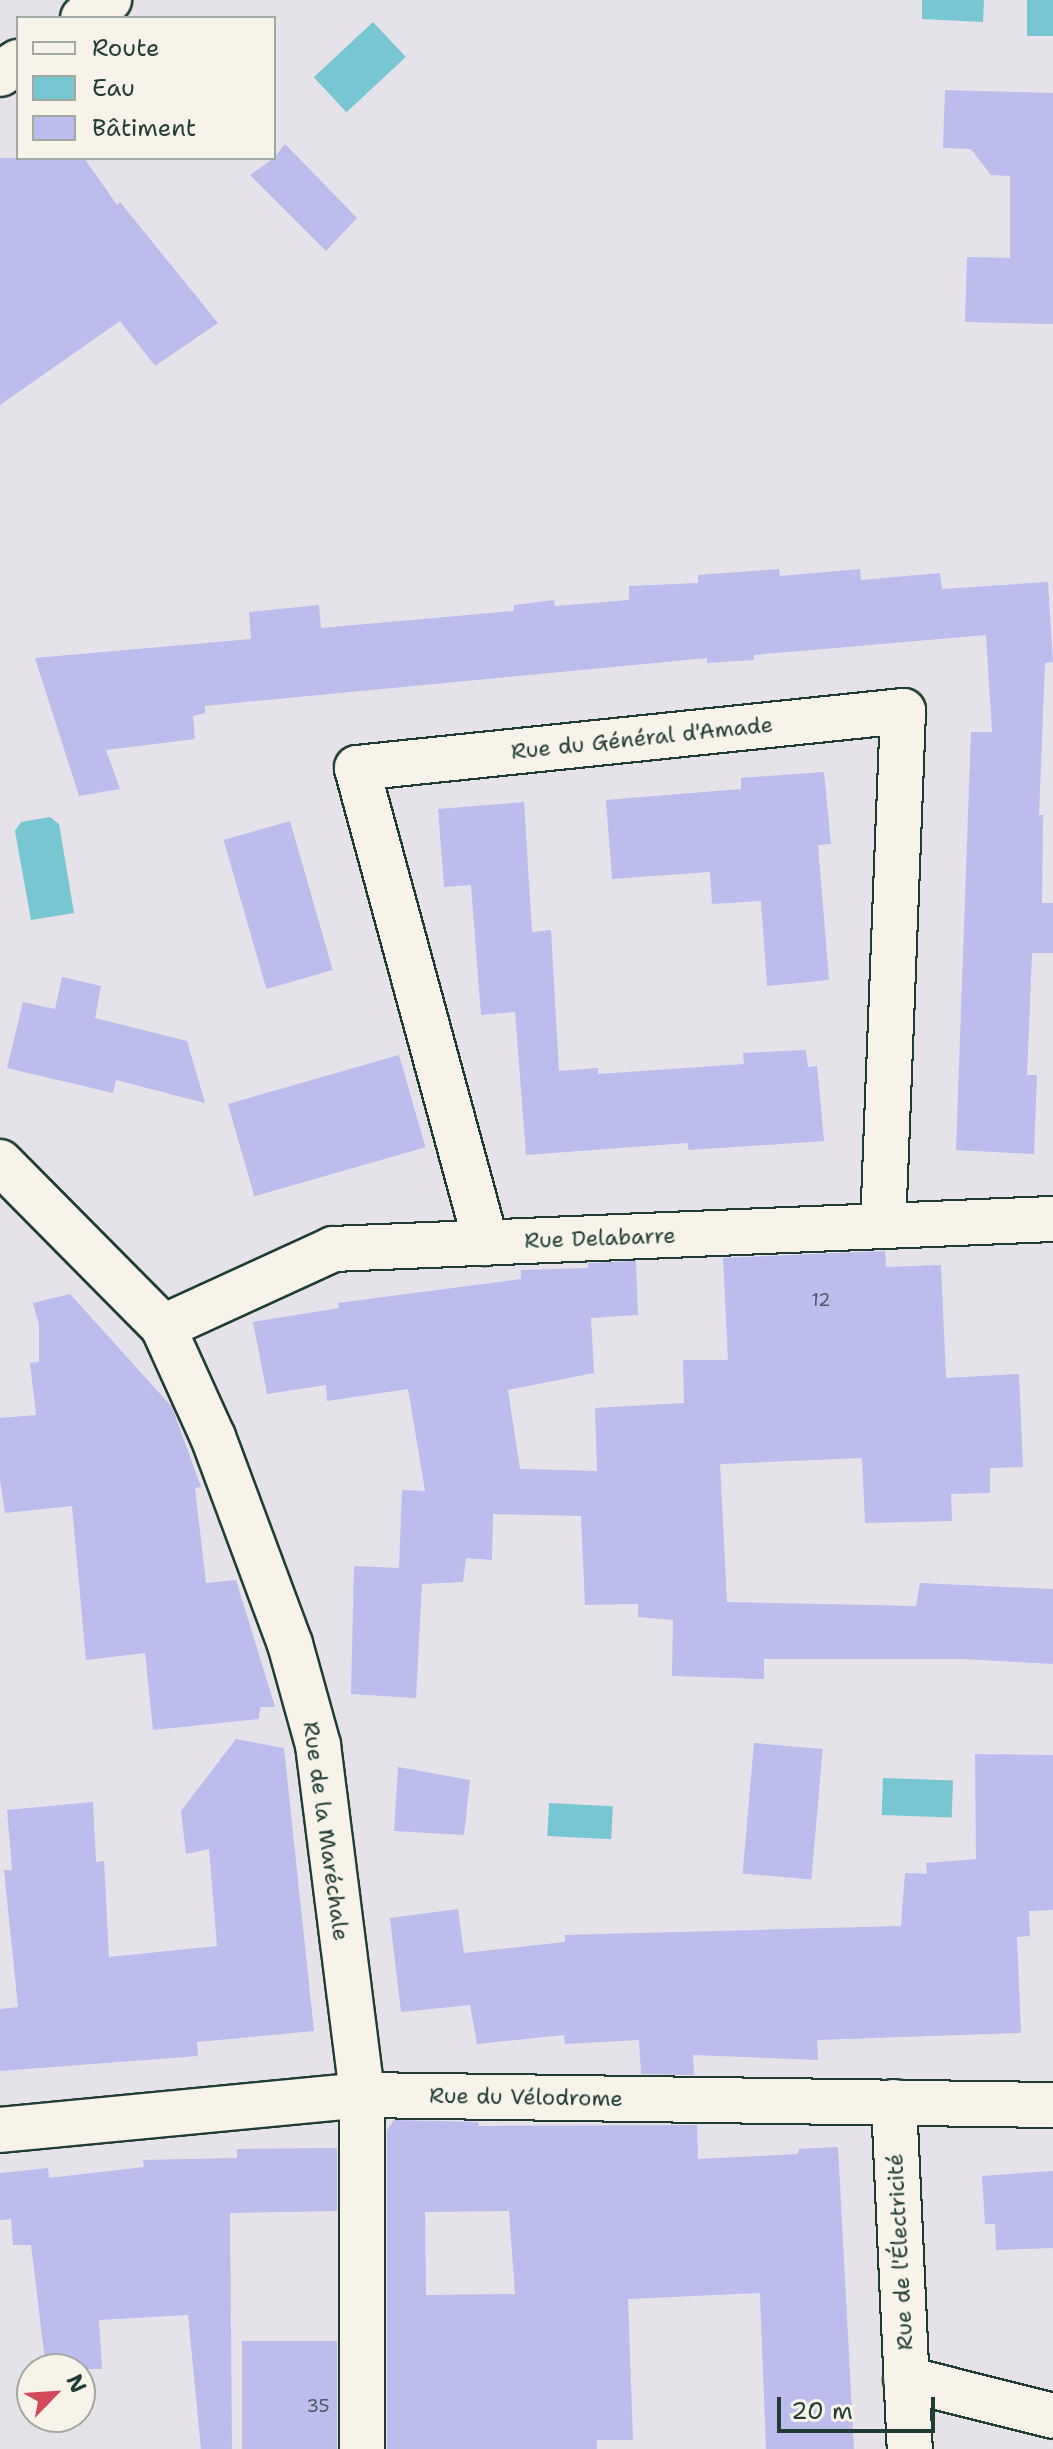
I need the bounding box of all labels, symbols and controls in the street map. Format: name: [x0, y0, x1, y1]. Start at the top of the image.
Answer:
legend: [16, 16, 276, 160]
text: Route: [92, 32, 160, 64]
text: Eau: [92, 72, 135, 104]
text: Bâtiment: [92, 112, 196, 144]
street label: Rue du Général d'Amade: [510, 711, 774, 765]
street label: Rue Delabarre: [524, 1222, 676, 1254]
house number: 12: [811, 1289, 831, 1311]
street label: Rue de la Maréchale: [298, 1720, 354, 1942]
street label: Rue du Vélodrome: [429, 2082, 623, 2112]
street label: Rue de l'Électricité: [882, 2153, 918, 2351]
north arrow: [16, 2353, 96, 2433]
text: N: [60, 2369, 93, 2398]
scale bar: [781, 2381, 939, 2431]
house number: 35: [306, 2395, 330, 2417]
text: 20 m: [791, 2395, 853, 2427]

